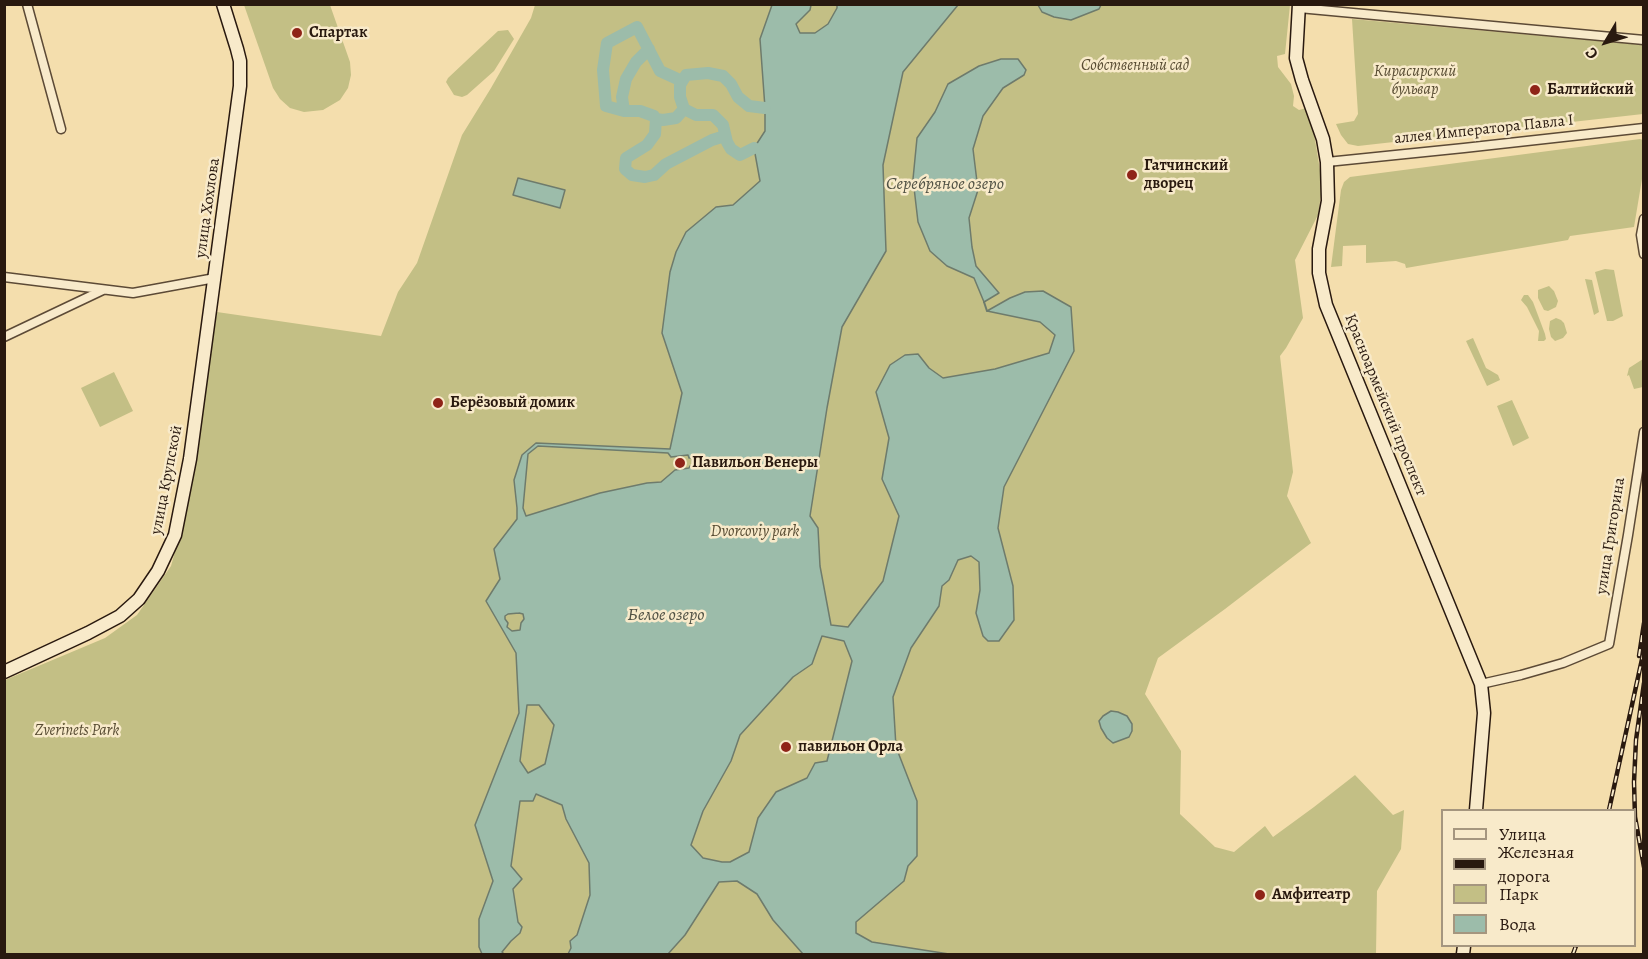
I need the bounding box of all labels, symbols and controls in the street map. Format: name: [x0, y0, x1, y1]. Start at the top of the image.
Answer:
north arrow: [1576, 12, 1636, 72]
place label: Спартак: [309, 23, 368, 43]
marker: Спартак: [290, 26, 304, 40]
text: С: [1580, 42, 1604, 64]
park label: Собственный сад: [1081, 56, 1189, 76]
park label: Кирасирский бульвар: [1374, 62, 1456, 100]
place label: Балтийский: [1547, 80, 1634, 100]
marker: Балтийский: [1528, 83, 1542, 97]
street label: аллея Императора Павла I: [1393, 111, 1575, 149]
place label: Гатчинский дворец: [1144, 156, 1228, 194]
street label: улица Хохлова: [191, 157, 225, 259]
marker: Гатчинский дворец: [1125, 168, 1139, 182]
water label: Серебряное озеро: [886, 174, 1004, 196]
street label: Красноармейский проспект: [1340, 311, 1430, 499]
place label: Берёзовый домик: [450, 393, 575, 413]
marker: Берёзовый домик: [431, 396, 445, 410]
street label: улица Крупской: [147, 424, 187, 536]
place label: Павильон Венеры: [692, 453, 818, 473]
marker: Павильон Венеры: [673, 456, 687, 470]
street label: улица Григорина: [1592, 476, 1630, 596]
park label: Dvorcoviy park: [711, 522, 799, 542]
water label: Белое озеро: [627, 605, 705, 627]
park label: Zverinets Park: [35, 721, 119, 741]
place label: павильон Орла: [798, 737, 903, 757]
marker: павильон Орла: [779, 740, 793, 754]
legend: [1441, 809, 1636, 947]
text: Улица: [1499, 822, 1546, 846]
text: Железная дорога: [1498, 840, 1574, 888]
text: Парк: [1499, 882, 1539, 906]
place label: Амфитеатр: [1272, 885, 1351, 905]
marker: Амфитеатр: [1253, 888, 1267, 902]
text: Вода: [1499, 912, 1536, 936]

